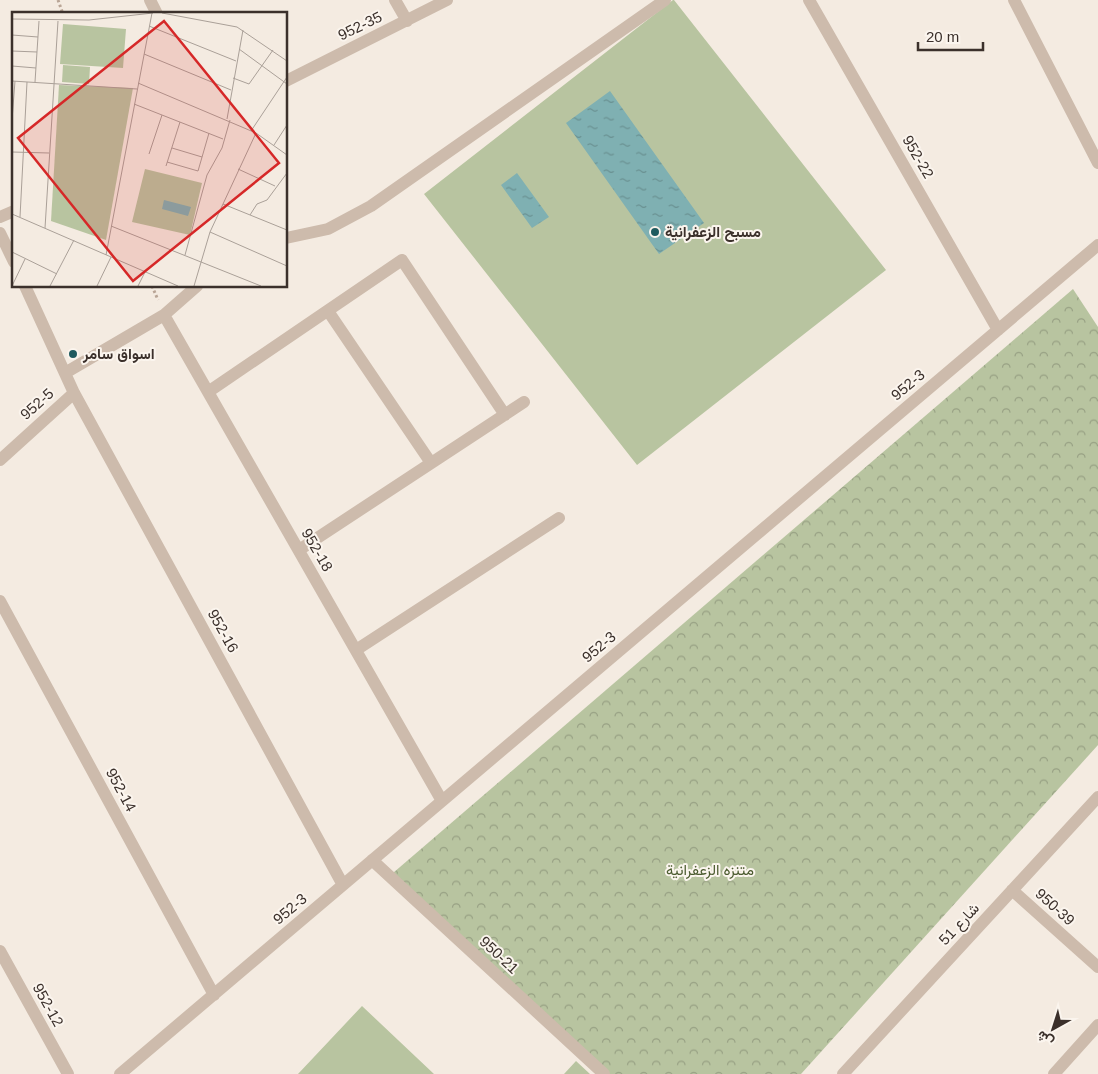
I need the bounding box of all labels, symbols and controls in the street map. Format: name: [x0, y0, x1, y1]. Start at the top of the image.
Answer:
street label: 952-35: [335, 8, 385, 43]
inset map: [12, 12, 288, 288]
scale bar: [918, 20, 983, 52]
text: 20 m: [926, 28, 959, 45]
street label: 952-22: [899, 132, 937, 181]
place label: مسبح الزعفرانية: [665, 223, 761, 242]
marker: مسبح الزعفرانية: [649, 226, 661, 238]
place label: اسواق سامر: [82, 345, 155, 363]
marker: اسواق سامر: [67, 348, 79, 360]
street label: 952-3: [888, 366, 928, 403]
street label: 952-5: [17, 384, 57, 423]
street label: 952-18: [298, 525, 336, 574]
street label: 952-16: [205, 606, 242, 655]
street label: 952-3: [579, 628, 619, 665]
street label: 952-14: [103, 765, 140, 814]
park label: متنزه الزعفرانية: [666, 861, 754, 879]
street label: 950-39: [1032, 885, 1078, 929]
street label: 952-3: [270, 890, 310, 927]
street label: شارع 51: [935, 899, 985, 950]
street label: 950-21: [476, 932, 522, 977]
street label: 952-12: [30, 980, 67, 1029]
north arrow: [1028, 1004, 1078, 1054]
text: ش: [1033, 1027, 1057, 1051]

